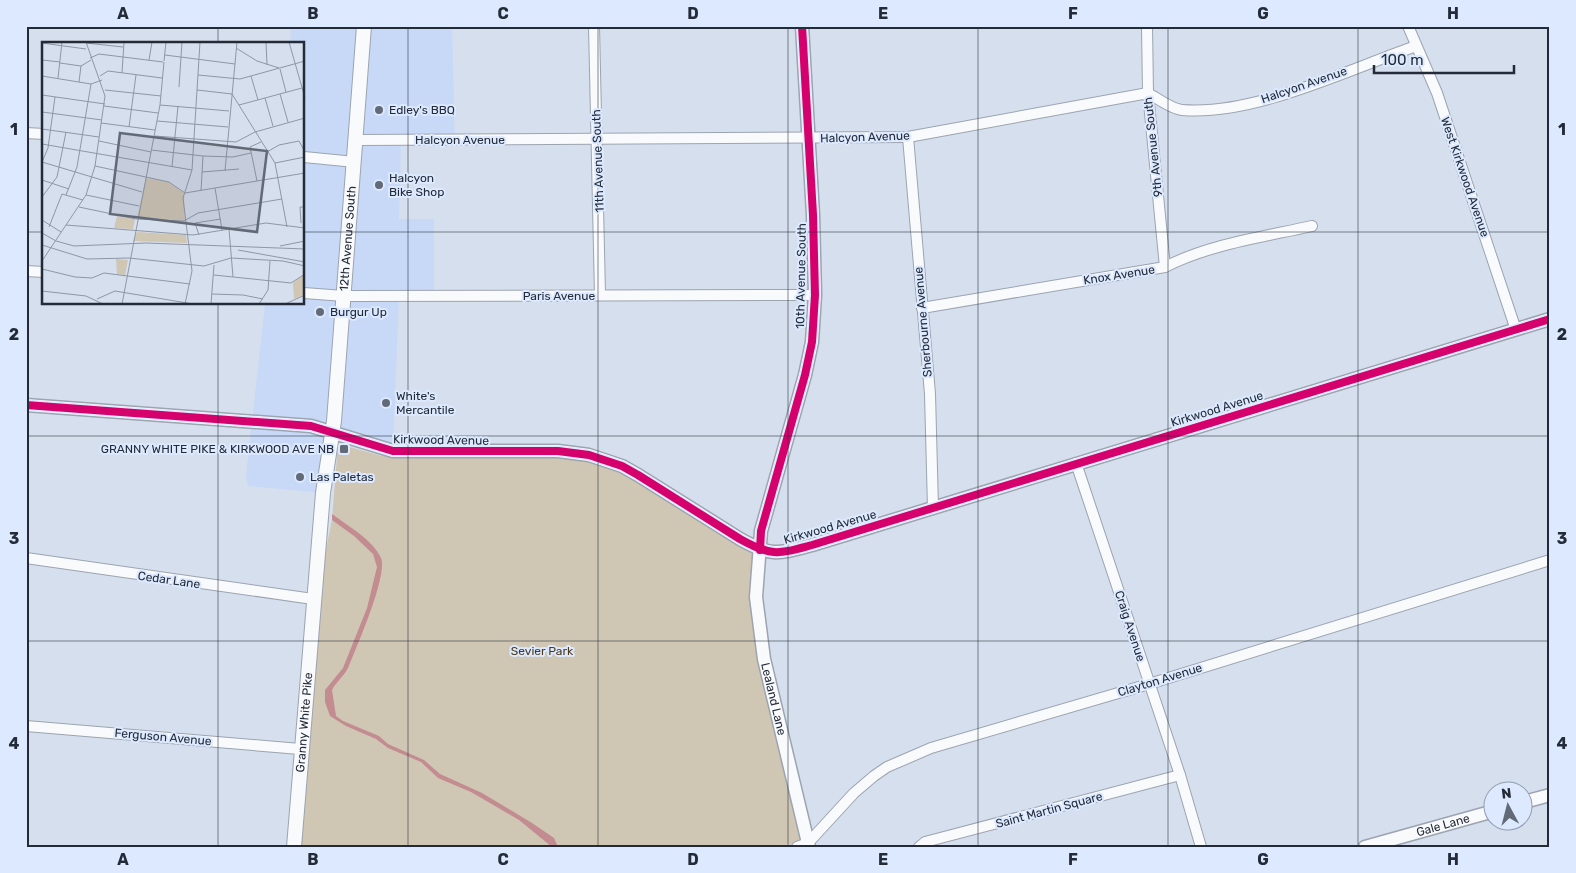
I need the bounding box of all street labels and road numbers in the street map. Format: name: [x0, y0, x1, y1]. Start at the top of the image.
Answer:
street label: Halcyon Avenue: [1259, 64, 1349, 106]
street label: 9th Avenue South: [1141, 96, 1165, 198]
street label: 11th Avenue South: [589, 109, 607, 213]
street label: West Kirkwood Avenue: [1438, 115, 1492, 239]
street label: Halcyon Avenue: [820, 128, 910, 146]
street label: Halcyon Avenue: [415, 133, 505, 147]
street label: 12th Avenue South: [337, 185, 359, 292]
street label: 10th Avenue South: [793, 223, 809, 329]
street label: Knox Avenue: [1082, 262, 1156, 288]
street label: Sherbourne Avenue: [911, 266, 935, 378]
street label: Paris Avenue: [523, 289, 596, 303]
street label: Kirkwood Avenue: [1169, 388, 1265, 430]
street label: Kirkwood Avenue: [393, 432, 489, 448]
street label: Kirkwood Avenue: [782, 507, 878, 547]
street label: Cedar Lane: [137, 569, 201, 591]
street label: Craig Avenue: [1112, 589, 1148, 664]
street label: Clayton Avenue: [1116, 660, 1204, 699]
street label: Lealand Lane: [758, 661, 789, 737]
street label: Granny White Pike: [293, 672, 315, 773]
street label: Ferguson Avenue: [114, 726, 212, 748]
street label: Saint Martin Square: [994, 789, 1104, 831]
street label: Gale Lane: [1415, 811, 1472, 839]

